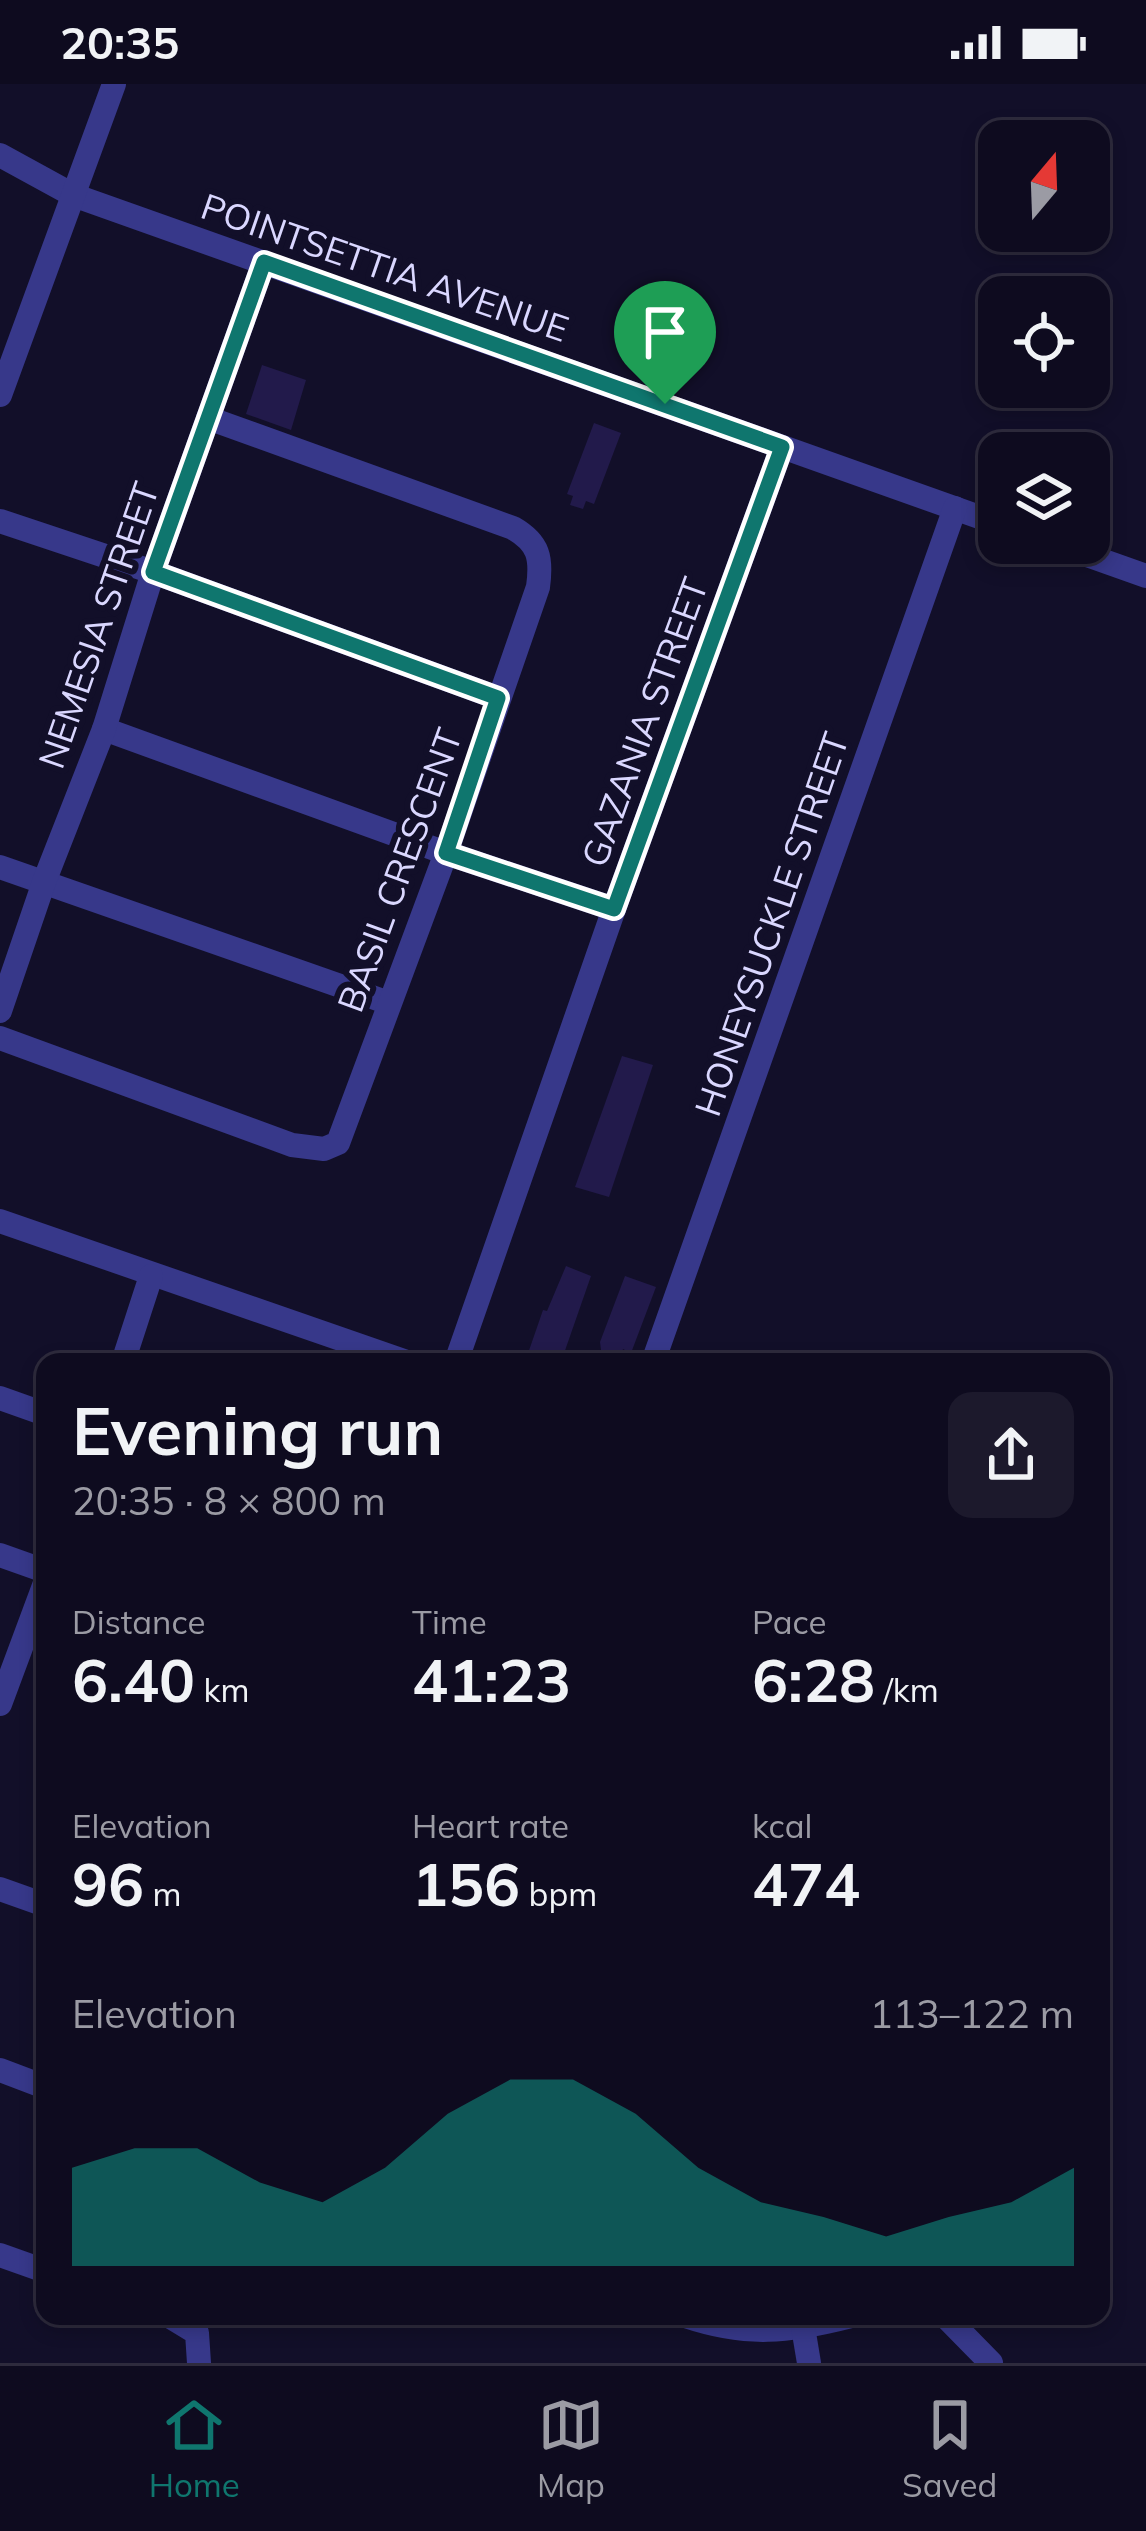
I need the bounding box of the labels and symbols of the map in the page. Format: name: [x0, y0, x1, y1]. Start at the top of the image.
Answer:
north arrow: [978, 120, 1110, 252]
street label: POINTSETTIA AVENUE: [195, 183, 575, 351]
pin: [614, 281, 716, 404]
street label: NEMESIA STREET: [28, 476, 168, 774]
street label: GAZANIA STREET: [571, 571, 717, 873]
street label: BASIL CRESCENT: [327, 722, 471, 1018]
street label: HONEYSUCKLE STREET: [684, 726, 858, 1122]

